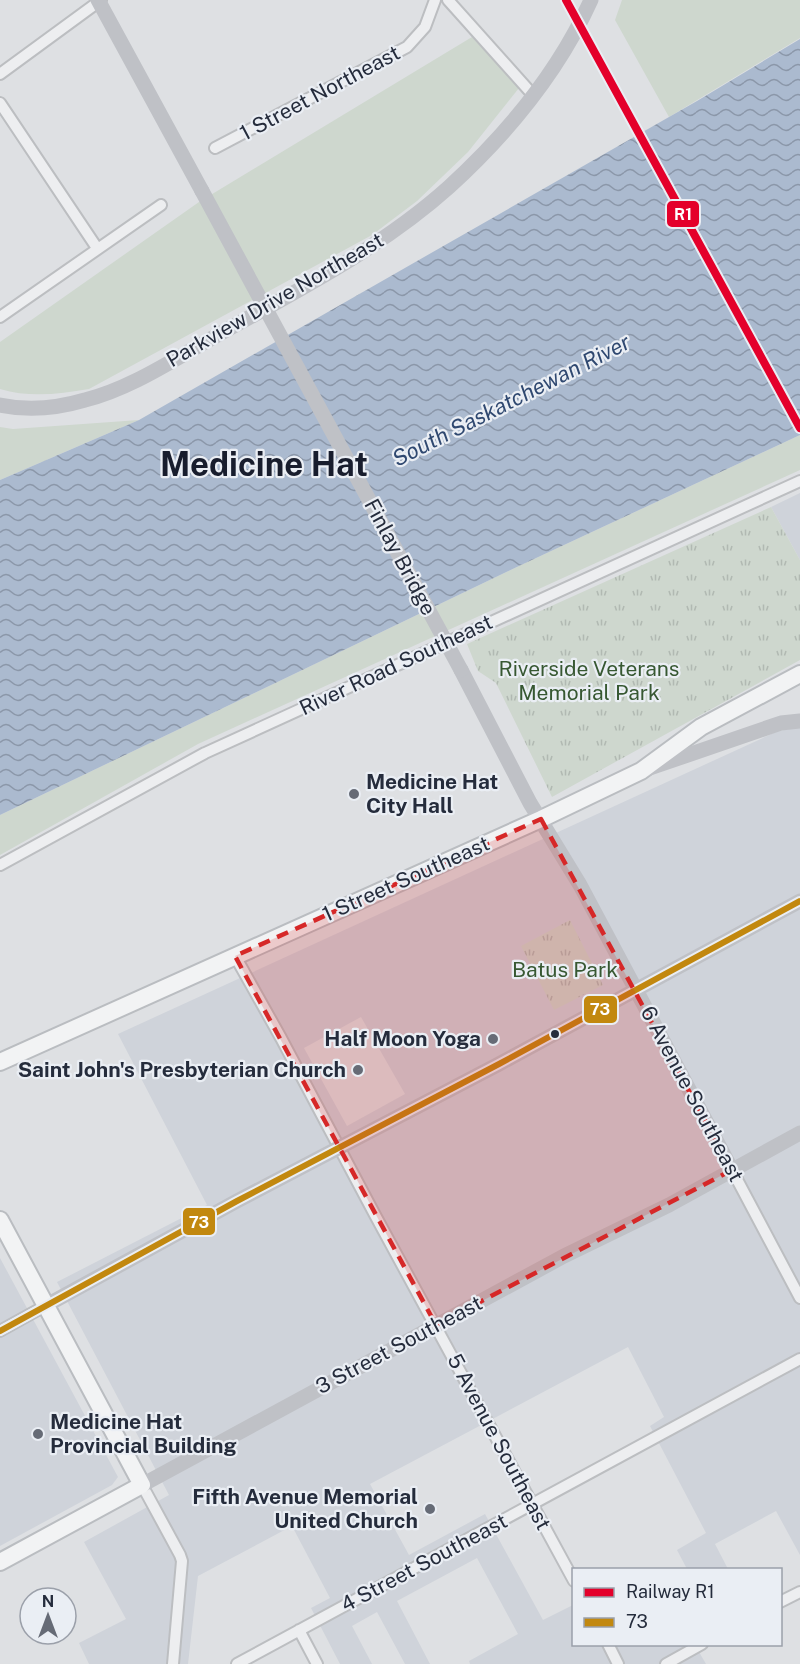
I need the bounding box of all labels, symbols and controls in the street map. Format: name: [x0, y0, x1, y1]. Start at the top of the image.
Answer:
street label: 1 Street Northeast: [235, 40, 404, 145]
line badge: R1: [666, 200, 700, 228]
text: R1: [674, 205, 692, 224]
street label: Parkview Drive Northeast: [162, 227, 388, 372]
water label: South Saskatchewan River: [388, 328, 635, 471]
district label: Medicine Hat: [160, 445, 368, 483]
street label: Finlay Bridge: [359, 494, 442, 619]
street label: River Road Southeast: [295, 609, 496, 720]
park label: Riverside Veterans Memorial Park: [499, 656, 679, 705]
place label: Medicine Hat City Hall: [366, 769, 498, 818]
marker: Medicine Hat City Hall: [347, 787, 361, 801]
street label: 1 Street Southeast: [318, 830, 493, 927]
park label: Batus Park: [512, 957, 618, 982]
line badge: 73: [583, 995, 618, 1024]
text: 73: [590, 1000, 610, 1019]
street label: 6 Avenue Southeast: [636, 1002, 749, 1186]
place label: Half Moon Yoga: [324, 1026, 481, 1051]
unlabelled marker: [549, 1028, 561, 1040]
marker: Half Moon Yoga: [486, 1032, 500, 1046]
place label: Saint John's Presbyterian Church: [18, 1057, 346, 1082]
marker: Saint John's Presbyterian Church: [351, 1063, 365, 1077]
line badge: 73: [182, 1207, 216, 1236]
text: 73: [189, 1213, 209, 1232]
street label: 3 Street Southeast: [311, 1290, 486, 1399]
street label: 5 Avenue Southeast: [442, 1349, 556, 1534]
place label: Medicine Hat Provincial Building: [50, 1409, 237, 1458]
marker: Medicine Hat Provincial Building: [31, 1427, 45, 1441]
place label: Fifth Avenue Memorial United Church: [192, 1484, 418, 1533]
marker: Fifth Avenue Memorial United Church: [423, 1502, 437, 1516]
street label: 4 Street Southeast: [336, 1508, 511, 1617]
legend: [572, 1568, 782, 1646]
text: Railway R1: [626, 1581, 715, 1602]
north arrow: [18, 1586, 78, 1646]
text: N: [42, 1592, 54, 1611]
text: 73: [626, 1611, 648, 1632]

